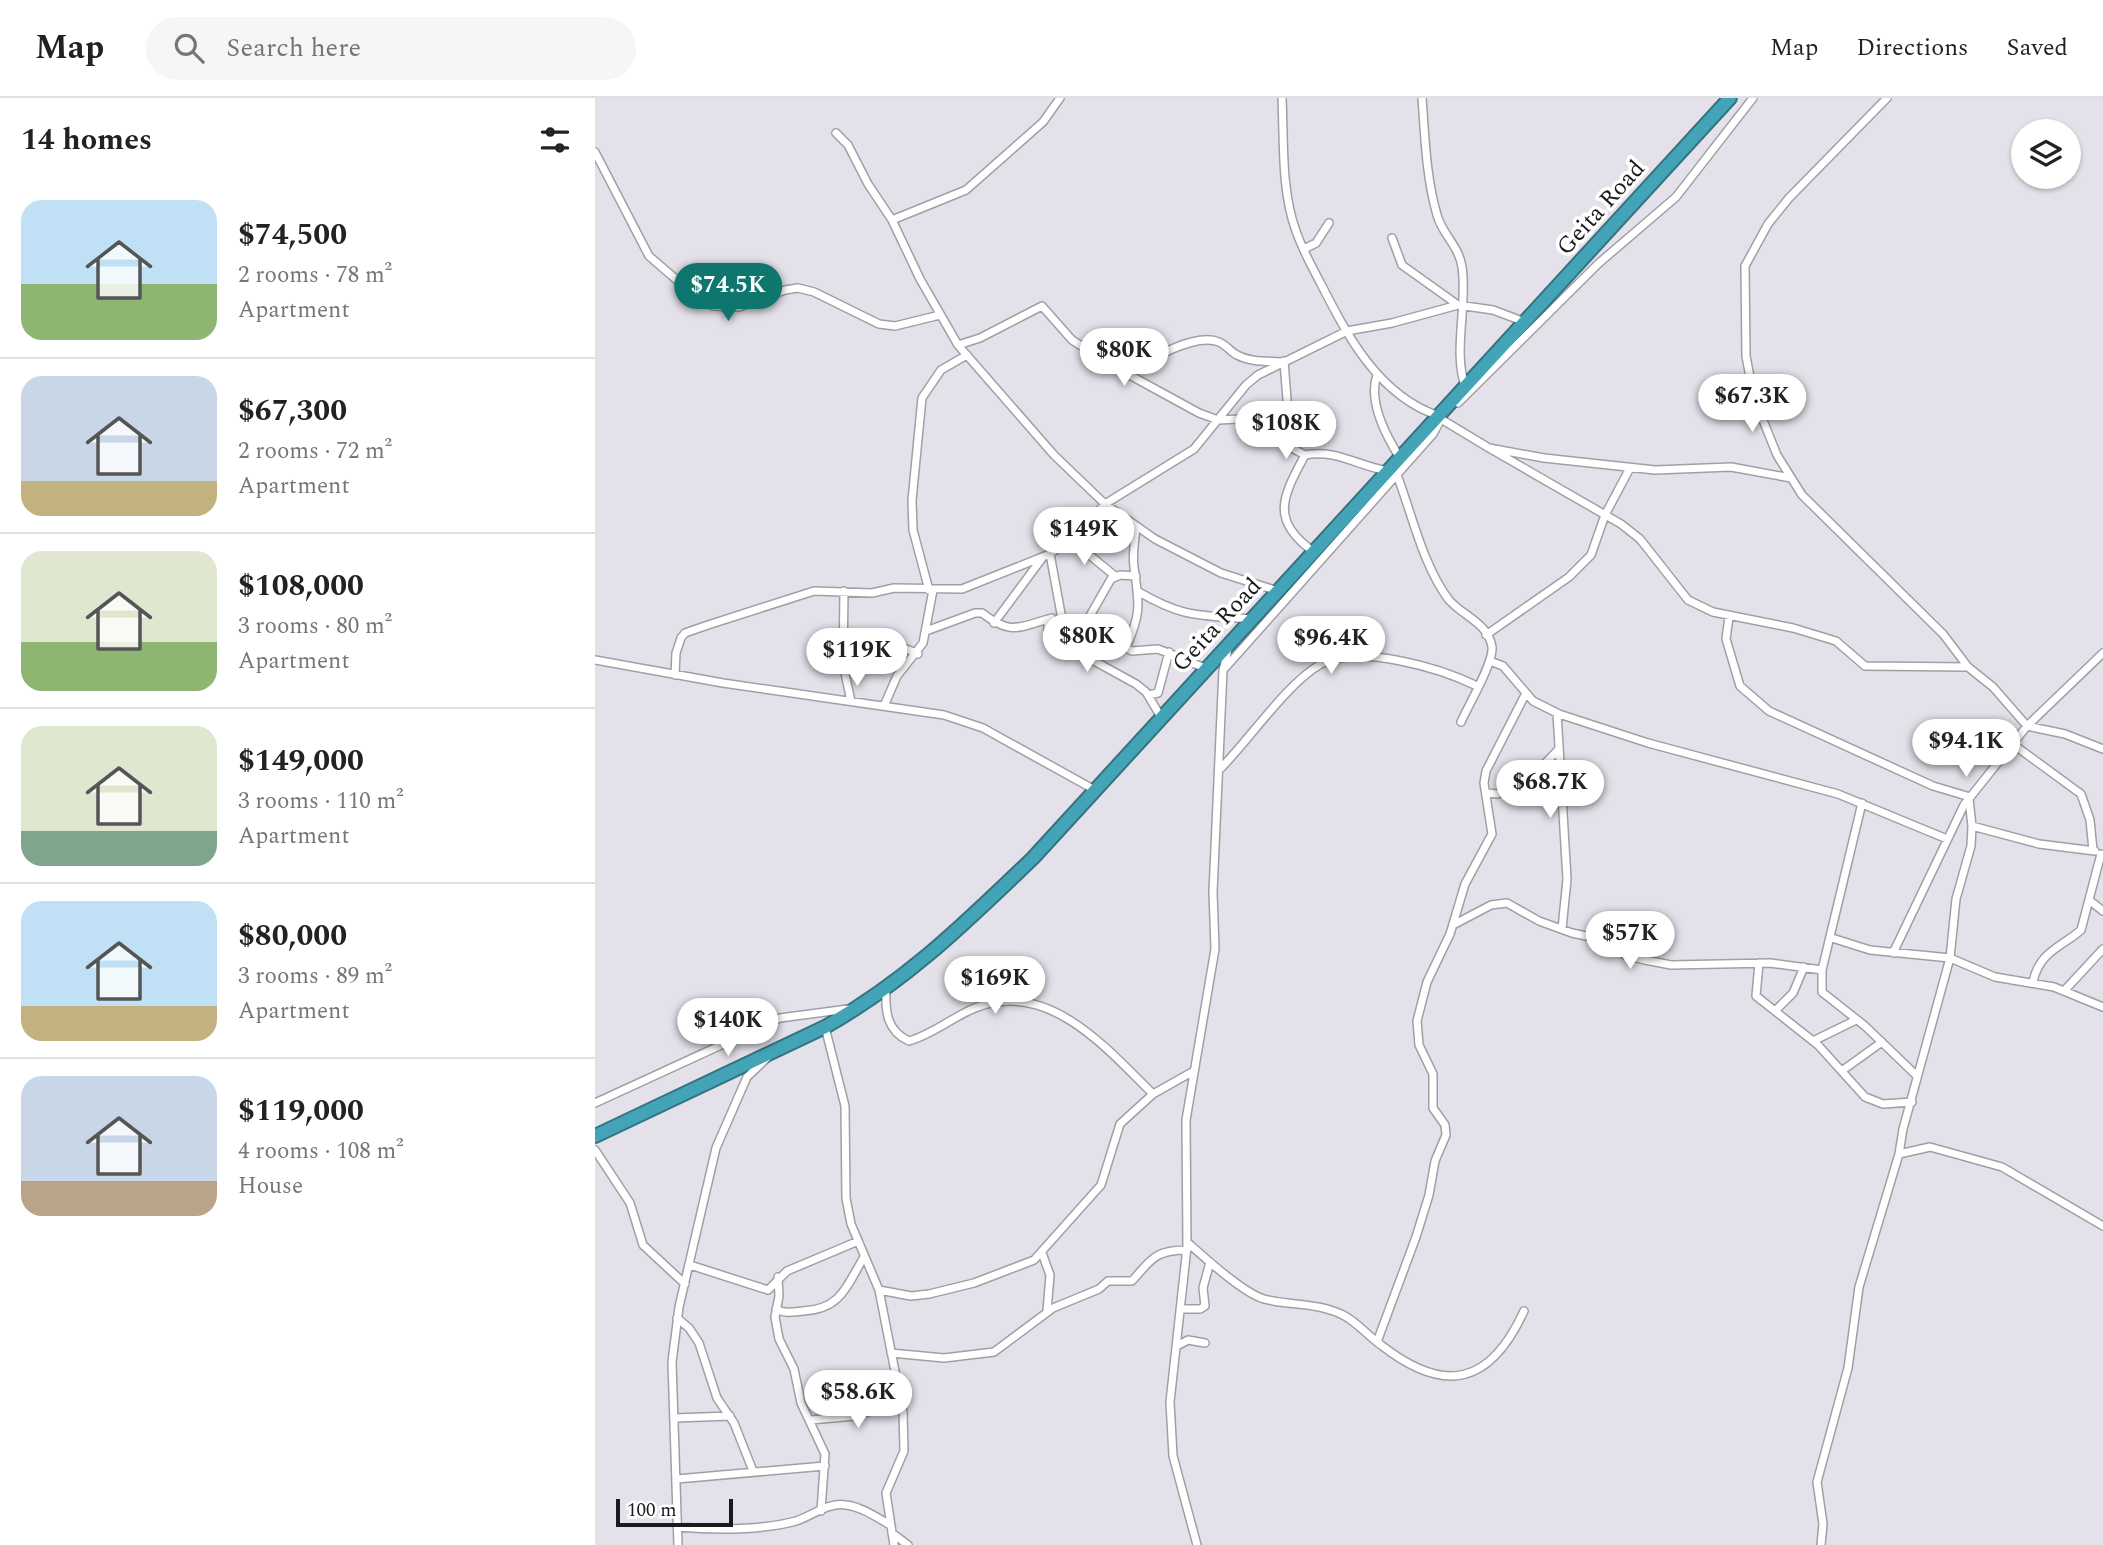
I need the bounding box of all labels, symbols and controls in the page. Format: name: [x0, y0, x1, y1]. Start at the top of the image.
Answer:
search box: [146, 17, 636, 80]
text: Map: [35, 23, 104, 73]
text: Search here: [226, 28, 361, 68]
icon: search: [170, 29, 208, 67]
text: Map: [1770, 30, 1818, 66]
text: Directions: [1856, 30, 1968, 66]
text: Saved: [2006, 30, 2068, 66]
text: 14 homes: [21, 117, 152, 163]
map controls: [2011, 119, 2081, 189]
button: layers: [2011, 119, 2081, 189]
icon: filters: [536, 121, 574, 159]
street label: Geita Road: [1548, 152, 1654, 264]
text: $74,500: [238, 212, 347, 258]
icon: home: [77, 228, 161, 312]
text: 2 rooms · 78 m²: [238, 258, 392, 293]
pin: $74.5K: [671, 264, 785, 323]
text: $74.5K: [690, 268, 766, 303]
text: Apartment: [238, 293, 350, 328]
pin: $80K: [1083, 328, 1165, 388]
text: $80K: [1096, 333, 1152, 368]
pin: $67.3K: [1695, 374, 1809, 434]
text: $67.3K: [1714, 379, 1790, 414]
text: $67,300: [238, 388, 347, 434]
pin: $108K: [1237, 402, 1335, 461]
icon: home: [77, 404, 161, 488]
text: $108K: [1251, 406, 1321, 441]
text: 2 rooms · 72 m²: [238, 434, 392, 469]
text: Apartment: [238, 469, 350, 504]
pin: $149K: [1035, 508, 1133, 567]
text: $149K: [1049, 512, 1119, 547]
text: $108,000: [238, 563, 364, 609]
street label: Geita Road: [1164, 570, 1270, 680]
icon: home: [77, 579, 161, 663]
text: 3 rooms · 80 m²: [238, 609, 392, 644]
pin: $80K: [1046, 614, 1128, 674]
pin: $96.4K: [1274, 616, 1388, 676]
text: $80K: [1059, 619, 1115, 654]
text: $96.4K: [1293, 621, 1369, 656]
pin: $119K: [808, 628, 906, 688]
text: $119K: [822, 633, 892, 668]
text: Apartment: [238, 644, 350, 679]
pin: $94.1K: [1909, 720, 2023, 779]
text: $94.1K: [1928, 724, 2004, 759]
text: $149,000: [238, 738, 364, 784]
icon: home: [77, 754, 161, 838]
pin: $68.7K: [1493, 760, 1607, 820]
text: $68.7K: [1512, 765, 1588, 800]
text: 3 rooms · 110 m²: [238, 784, 404, 819]
text: Apartment: [238, 819, 350, 854]
pin: $57K: [1589, 912, 1671, 971]
text: $80,000: [238, 913, 347, 959]
text: $57K: [1602, 916, 1658, 951]
icon: home: [77, 929, 161, 1013]
pin: $169K: [946, 956, 1044, 1016]
text: 3 rooms · 89 m²: [238, 959, 392, 994]
text: $169K: [960, 961, 1030, 996]
text: Apartment: [238, 994, 350, 1029]
pin: $140K: [679, 998, 777, 1058]
text: $140K: [693, 1003, 763, 1038]
text: $119,000: [238, 1088, 364, 1134]
icon: home: [77, 1104, 161, 1188]
text: 4 rooms · 108 m²: [238, 1134, 404, 1169]
text: House: [238, 1169, 303, 1204]
pin: $58.6K: [801, 1370, 915, 1430]
text: $58.6K: [820, 1375, 896, 1410]
scale bar: [616, 1496, 733, 1528]
text: 100 m: [627, 1496, 677, 1525]

